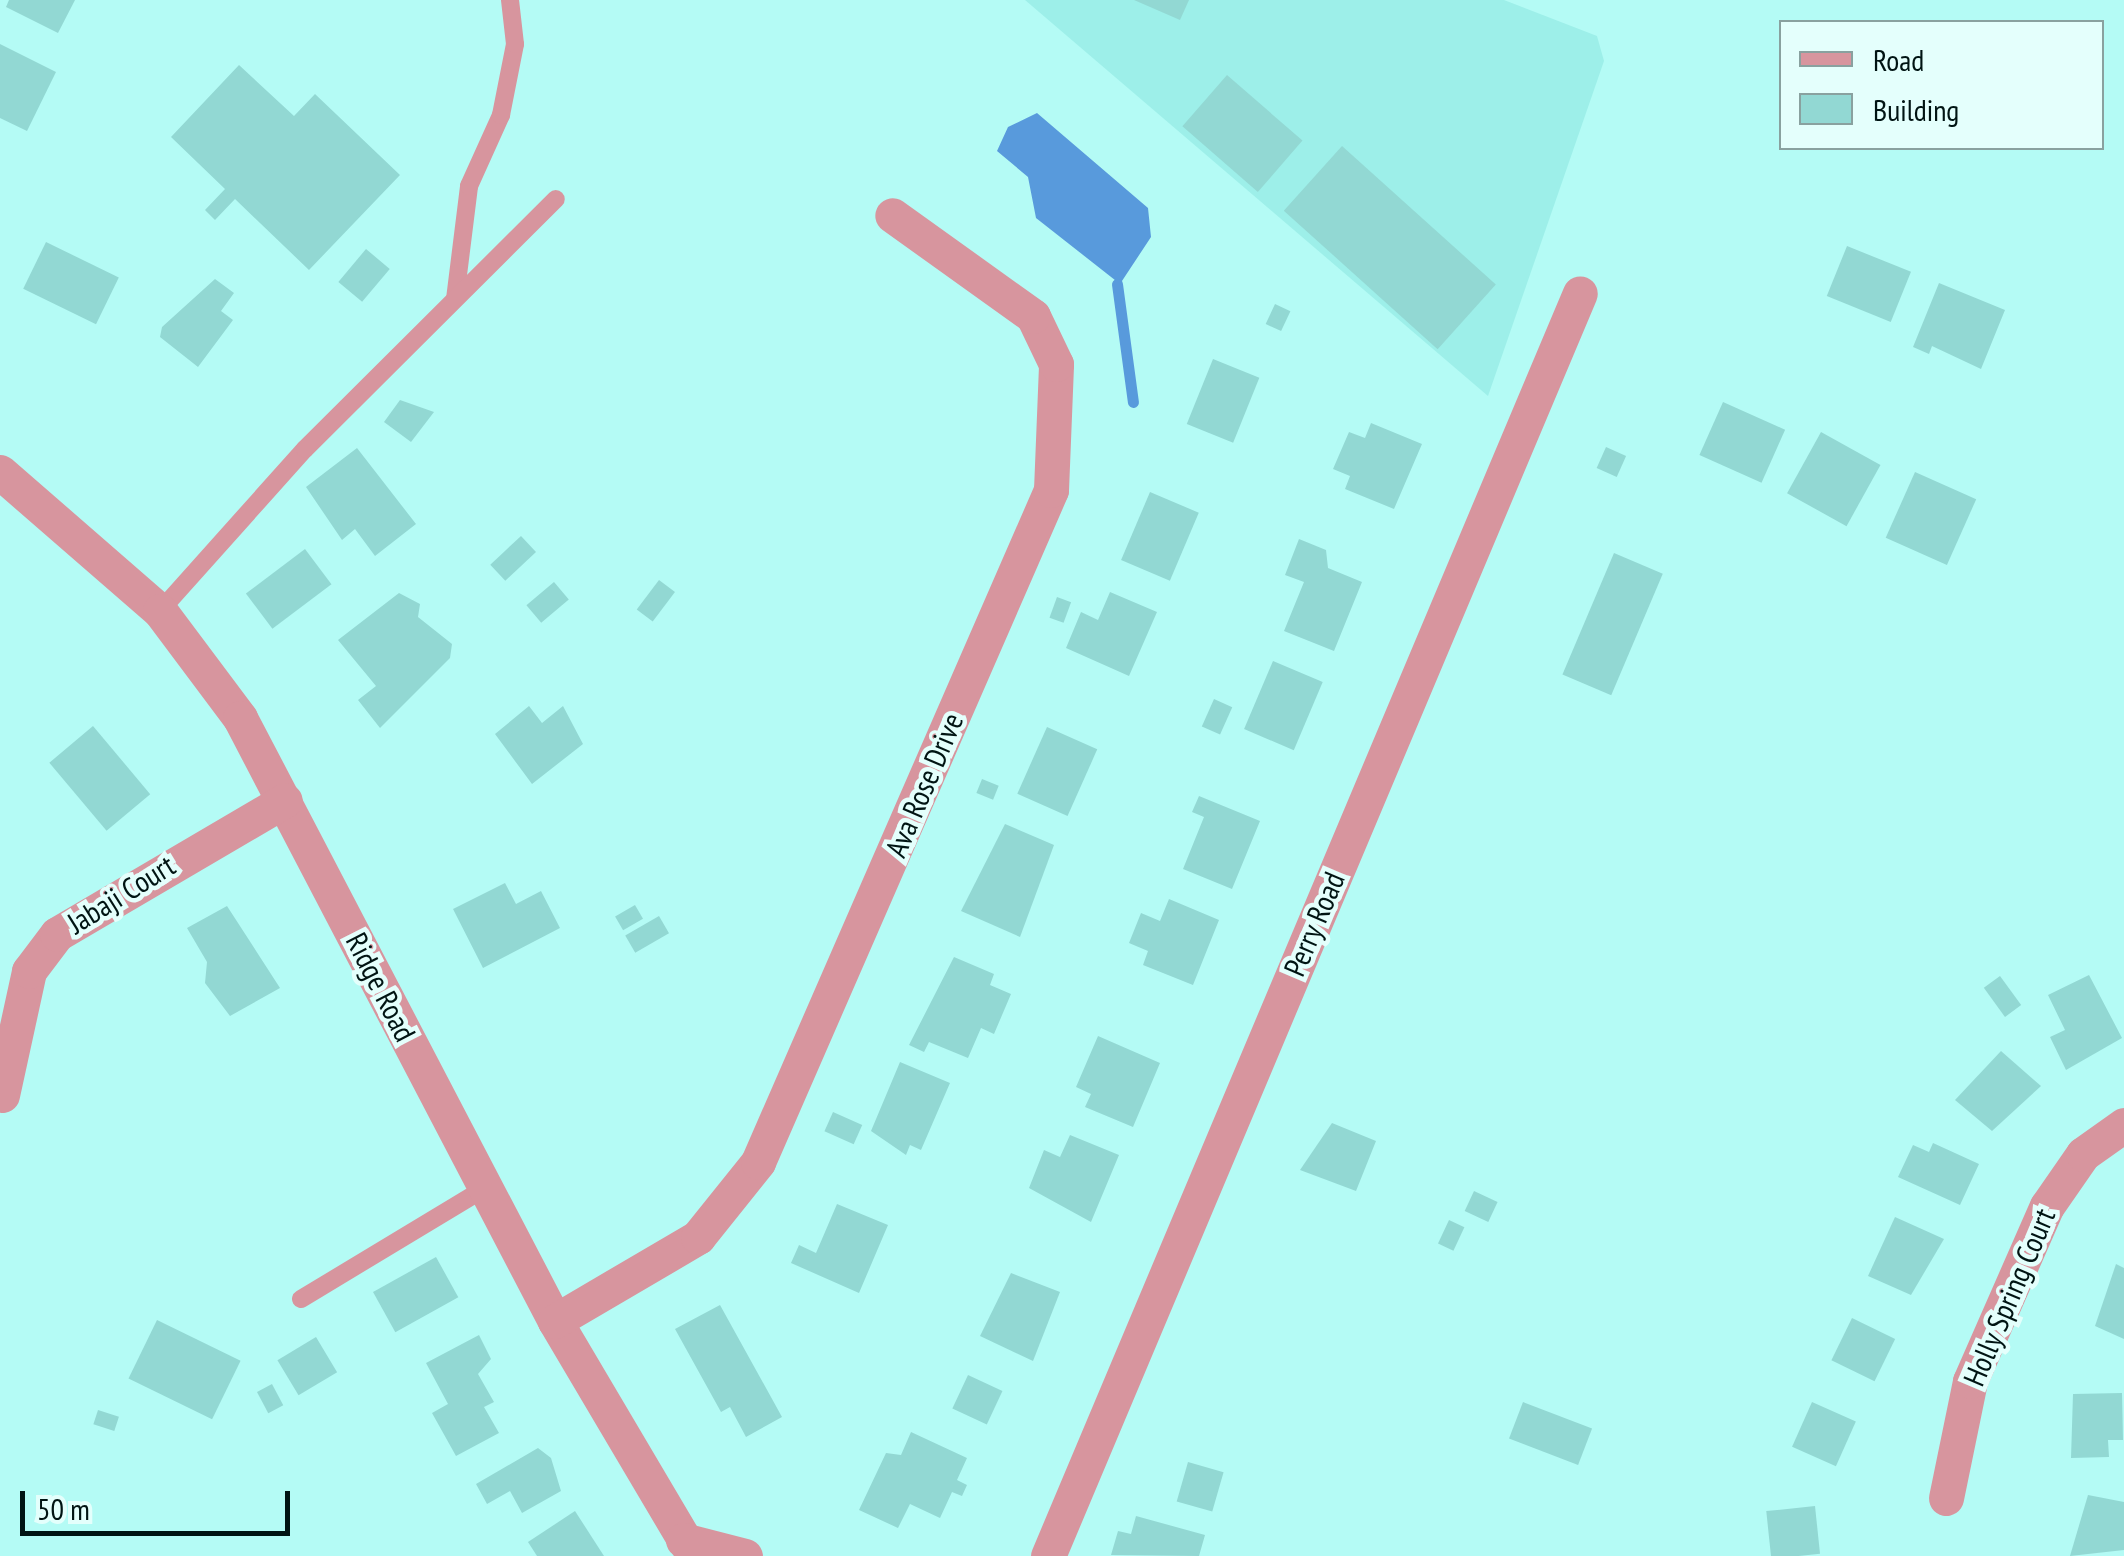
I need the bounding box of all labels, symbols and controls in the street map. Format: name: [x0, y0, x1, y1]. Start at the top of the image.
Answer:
legend: [1779, 20, 2104, 150]
text: Road: [1873, 40, 1924, 79]
text: Building: [1873, 90, 1959, 129]
street label: Ava Rose Drive: [878, 708, 970, 862]
street label: Jabaji Court: [61, 847, 181, 941]
street label: Perry Road: [1276, 866, 1352, 982]
street label: Ridge Road: [338, 927, 424, 1047]
street label: Holly Spring Court: [1955, 1203, 2063, 1391]
scale bar: [25, 1471, 295, 1533]
text: 50 m: [37, 1489, 90, 1528]

